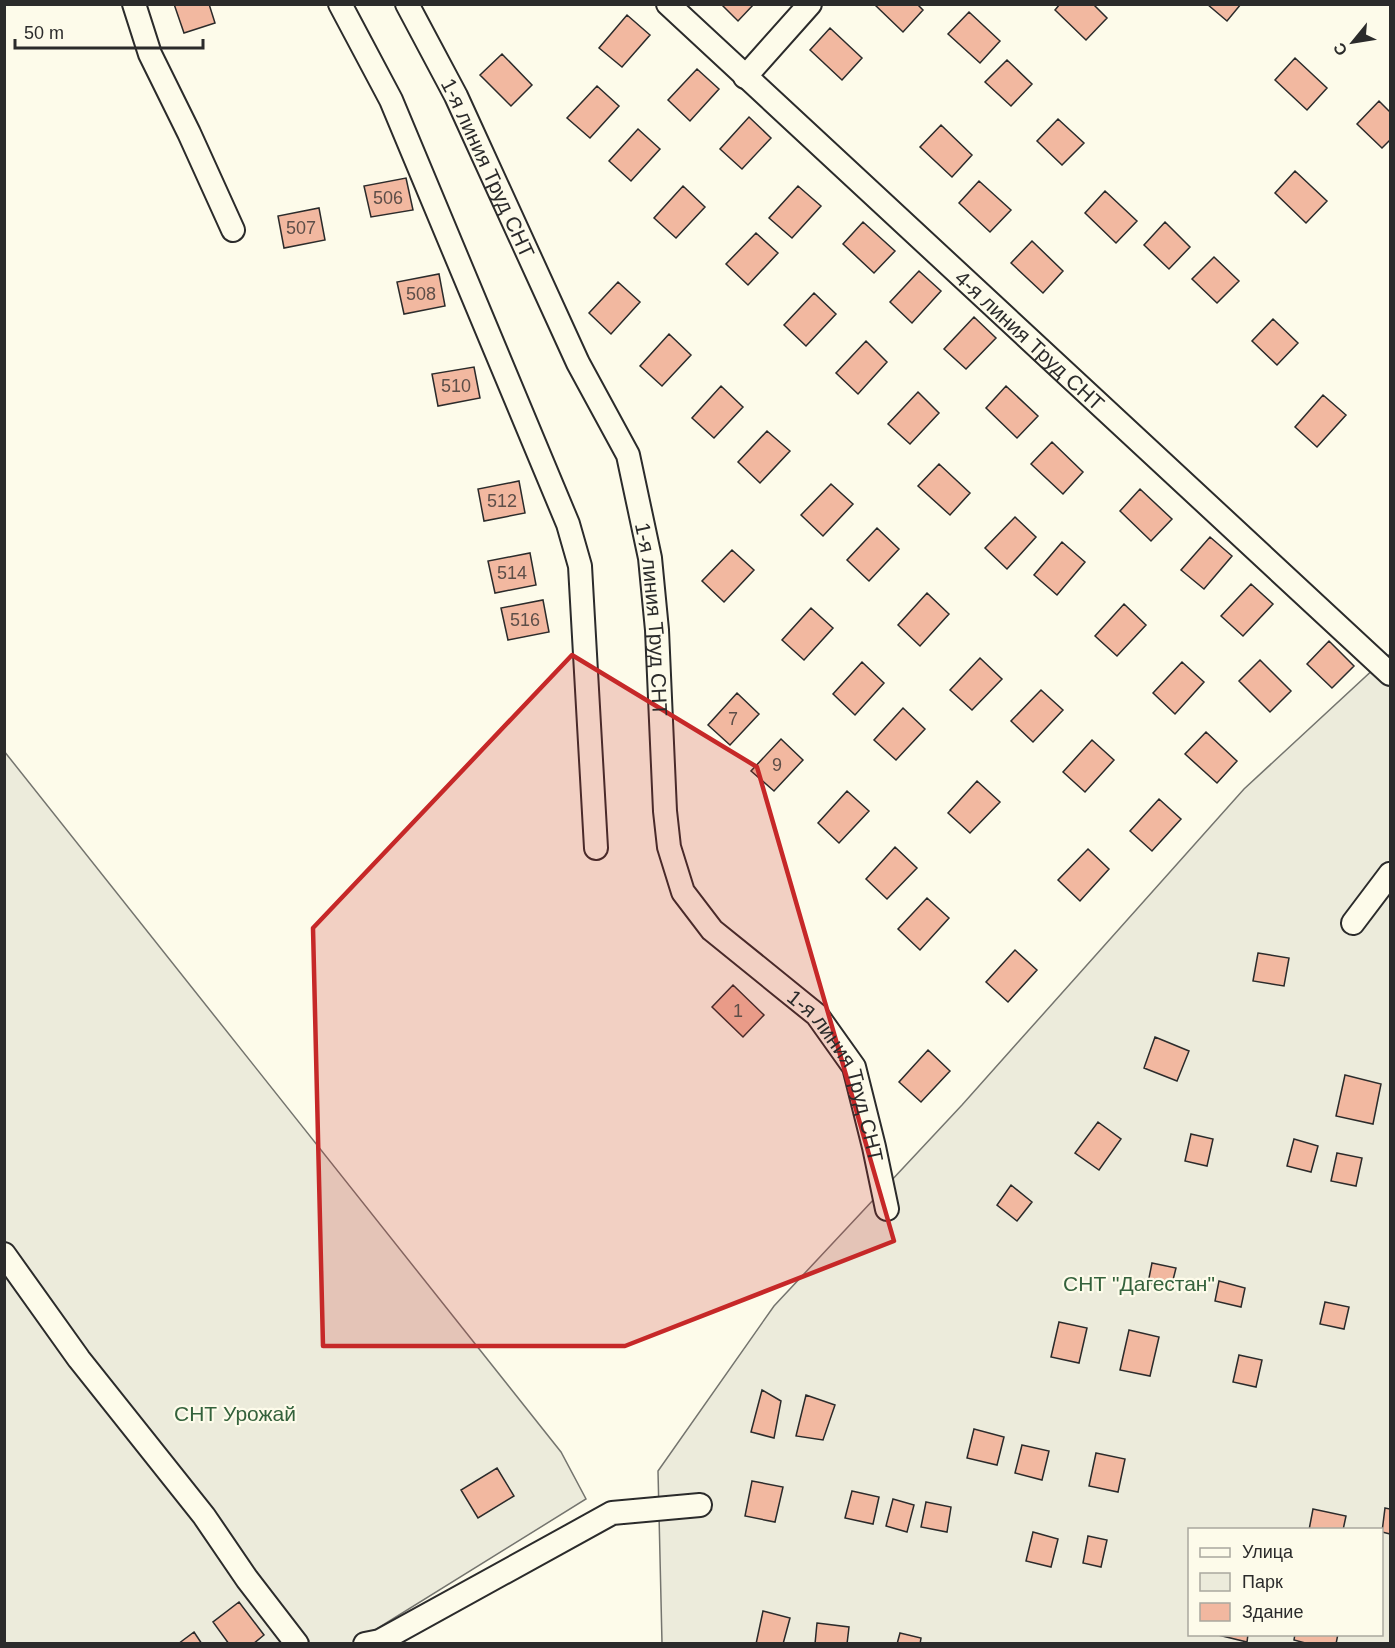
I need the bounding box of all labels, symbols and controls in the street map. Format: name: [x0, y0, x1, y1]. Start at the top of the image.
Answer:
scale bar: [15, 12, 202, 50]
north arrow: [1323, 12, 1383, 72]
text: 50 m: [24, 23, 64, 43]
text: С: [1330, 40, 1351, 59]
street label: 1-я линия Труд СНТ: [437, 74, 540, 261]
house number: 506: [373, 188, 403, 208]
house number: 507: [286, 218, 316, 238]
street label: 4-я линия Труд СНТ: [951, 265, 1109, 415]
house number: 508: [406, 284, 436, 304]
house number: 510: [441, 376, 471, 396]
house number: 512: [487, 491, 517, 511]
street label: 1-я линия Труд СНТ: [631, 520, 672, 717]
house number: 514: [497, 563, 527, 583]
house number: 516: [510, 610, 540, 630]
house number: 7: [728, 709, 738, 729]
house number: 9: [772, 755, 782, 775]
street label: 1-я линия Труд СНТ: [783, 985, 888, 1164]
house number: 1: [733, 1001, 743, 1021]
park label: СНТ "Дагестан": [1063, 1272, 1215, 1295]
park label: СНТ Урожай: [174, 1402, 296, 1425]
legend: [1188, 1528, 1383, 1636]
text: Улица: [1242, 1542, 1294, 1562]
text: Парк: [1242, 1572, 1283, 1592]
text: Здание: [1242, 1602, 1303, 1622]

